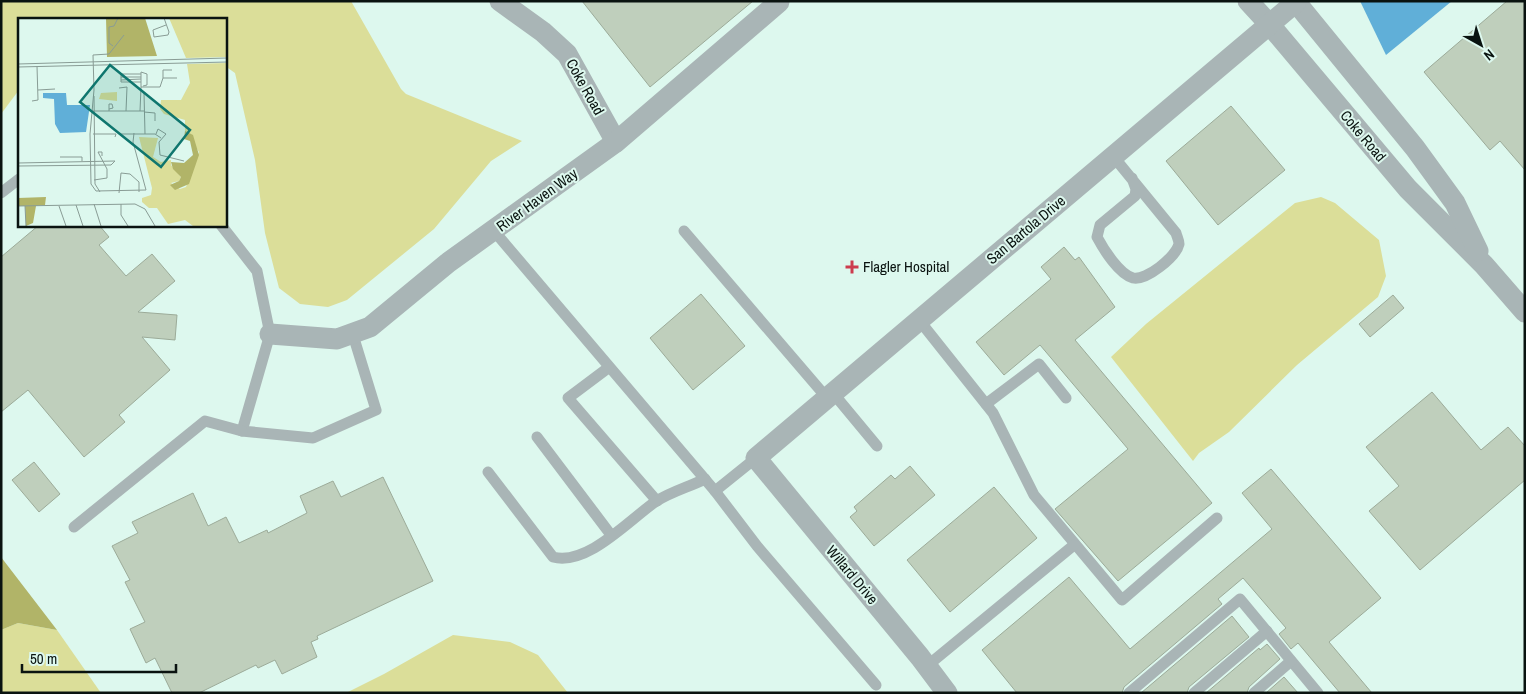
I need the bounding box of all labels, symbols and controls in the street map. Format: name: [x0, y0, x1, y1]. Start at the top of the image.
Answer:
inset map: [18, 18, 226, 226]
north arrow: [1456, 20, 1506, 70]
text: N: [1480, 45, 1498, 65]
street label: Coke Road: [561, 55, 610, 119]
street label: Coke Road: [1336, 105, 1391, 166]
street label: River Haven Way: [492, 162, 582, 236]
street label: San Bartola Drive: [982, 190, 1070, 269]
place label: Flagler Hospital: [863, 256, 949, 277]
marker: Flagler Hospital: [845, 260, 859, 274]
street label: Willard Drive: [821, 541, 883, 609]
scale bar: [22, 642, 176, 674]
text: 50 m: [30, 648, 57, 669]

